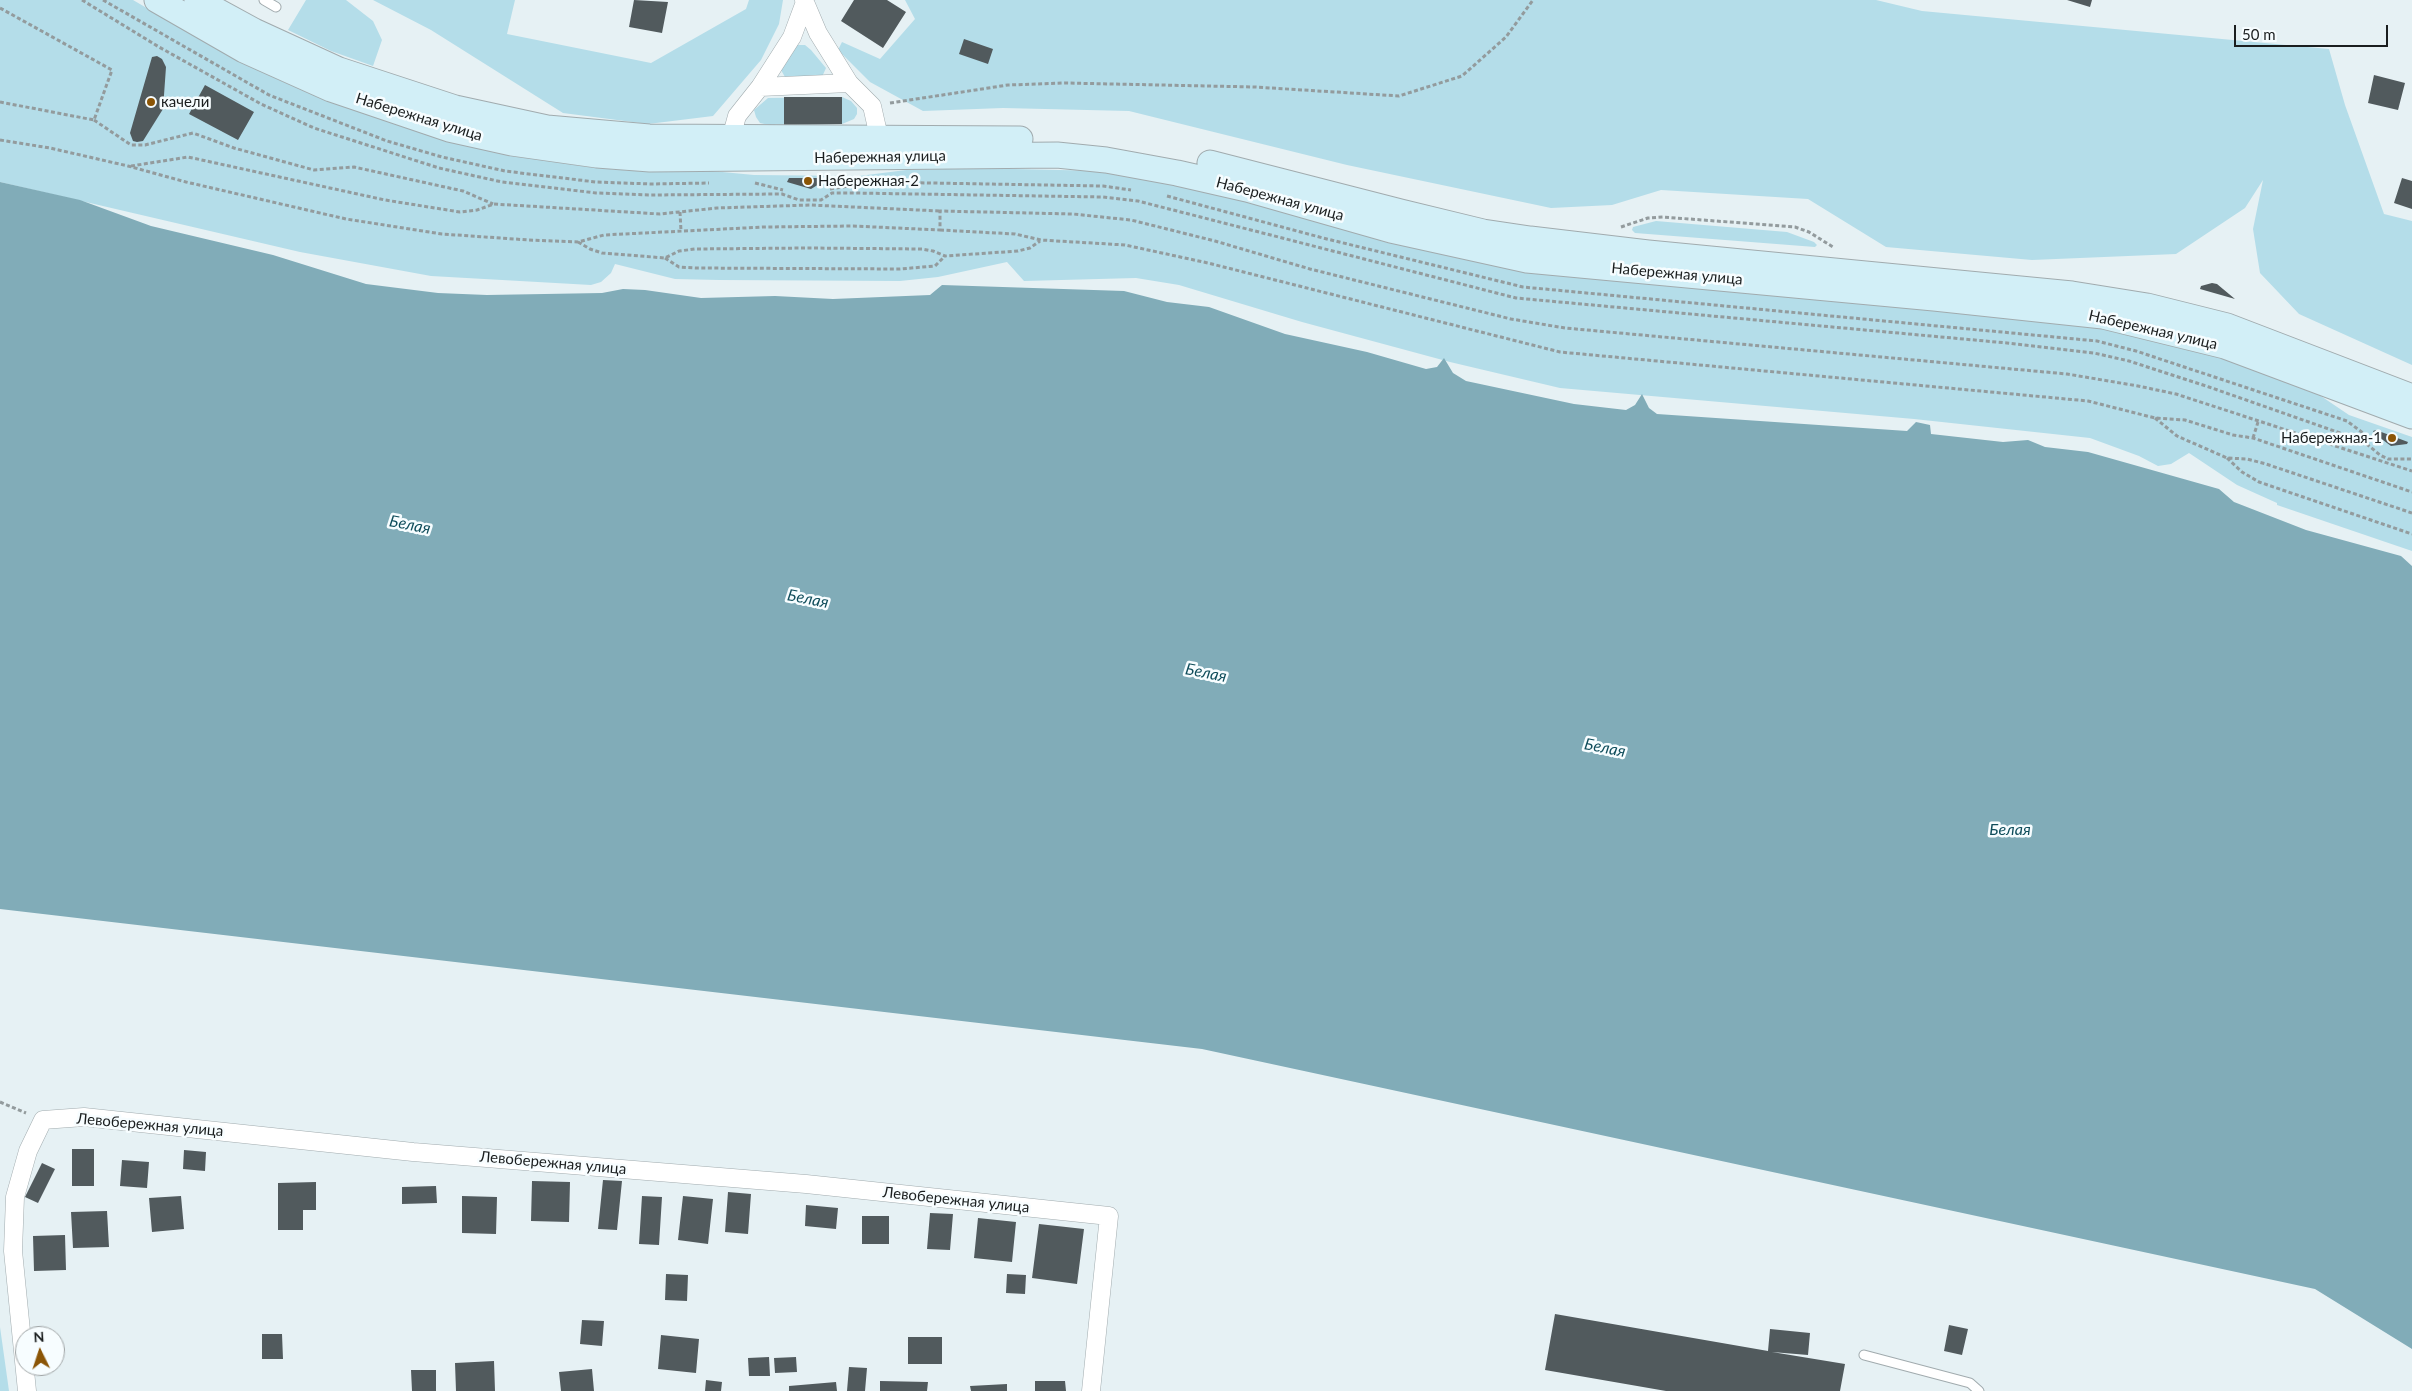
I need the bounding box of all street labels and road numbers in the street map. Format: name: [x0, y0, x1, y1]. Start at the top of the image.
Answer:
street label: Набережная улица: [353, 89, 485, 145]
street label: Набережная улица: [814, 147, 946, 167]
street label: Набережная улица: [1214, 173, 1346, 225]
street label: Набережная улица: [1611, 259, 1743, 289]
street label: Набережная улица: [2087, 306, 2219, 354]
street label: Левобережная улица: [76, 1110, 224, 1140]
street label: Левобережная улица: [479, 1148, 627, 1178]
street label: Левобережная улица: [882, 1183, 1030, 1217]

